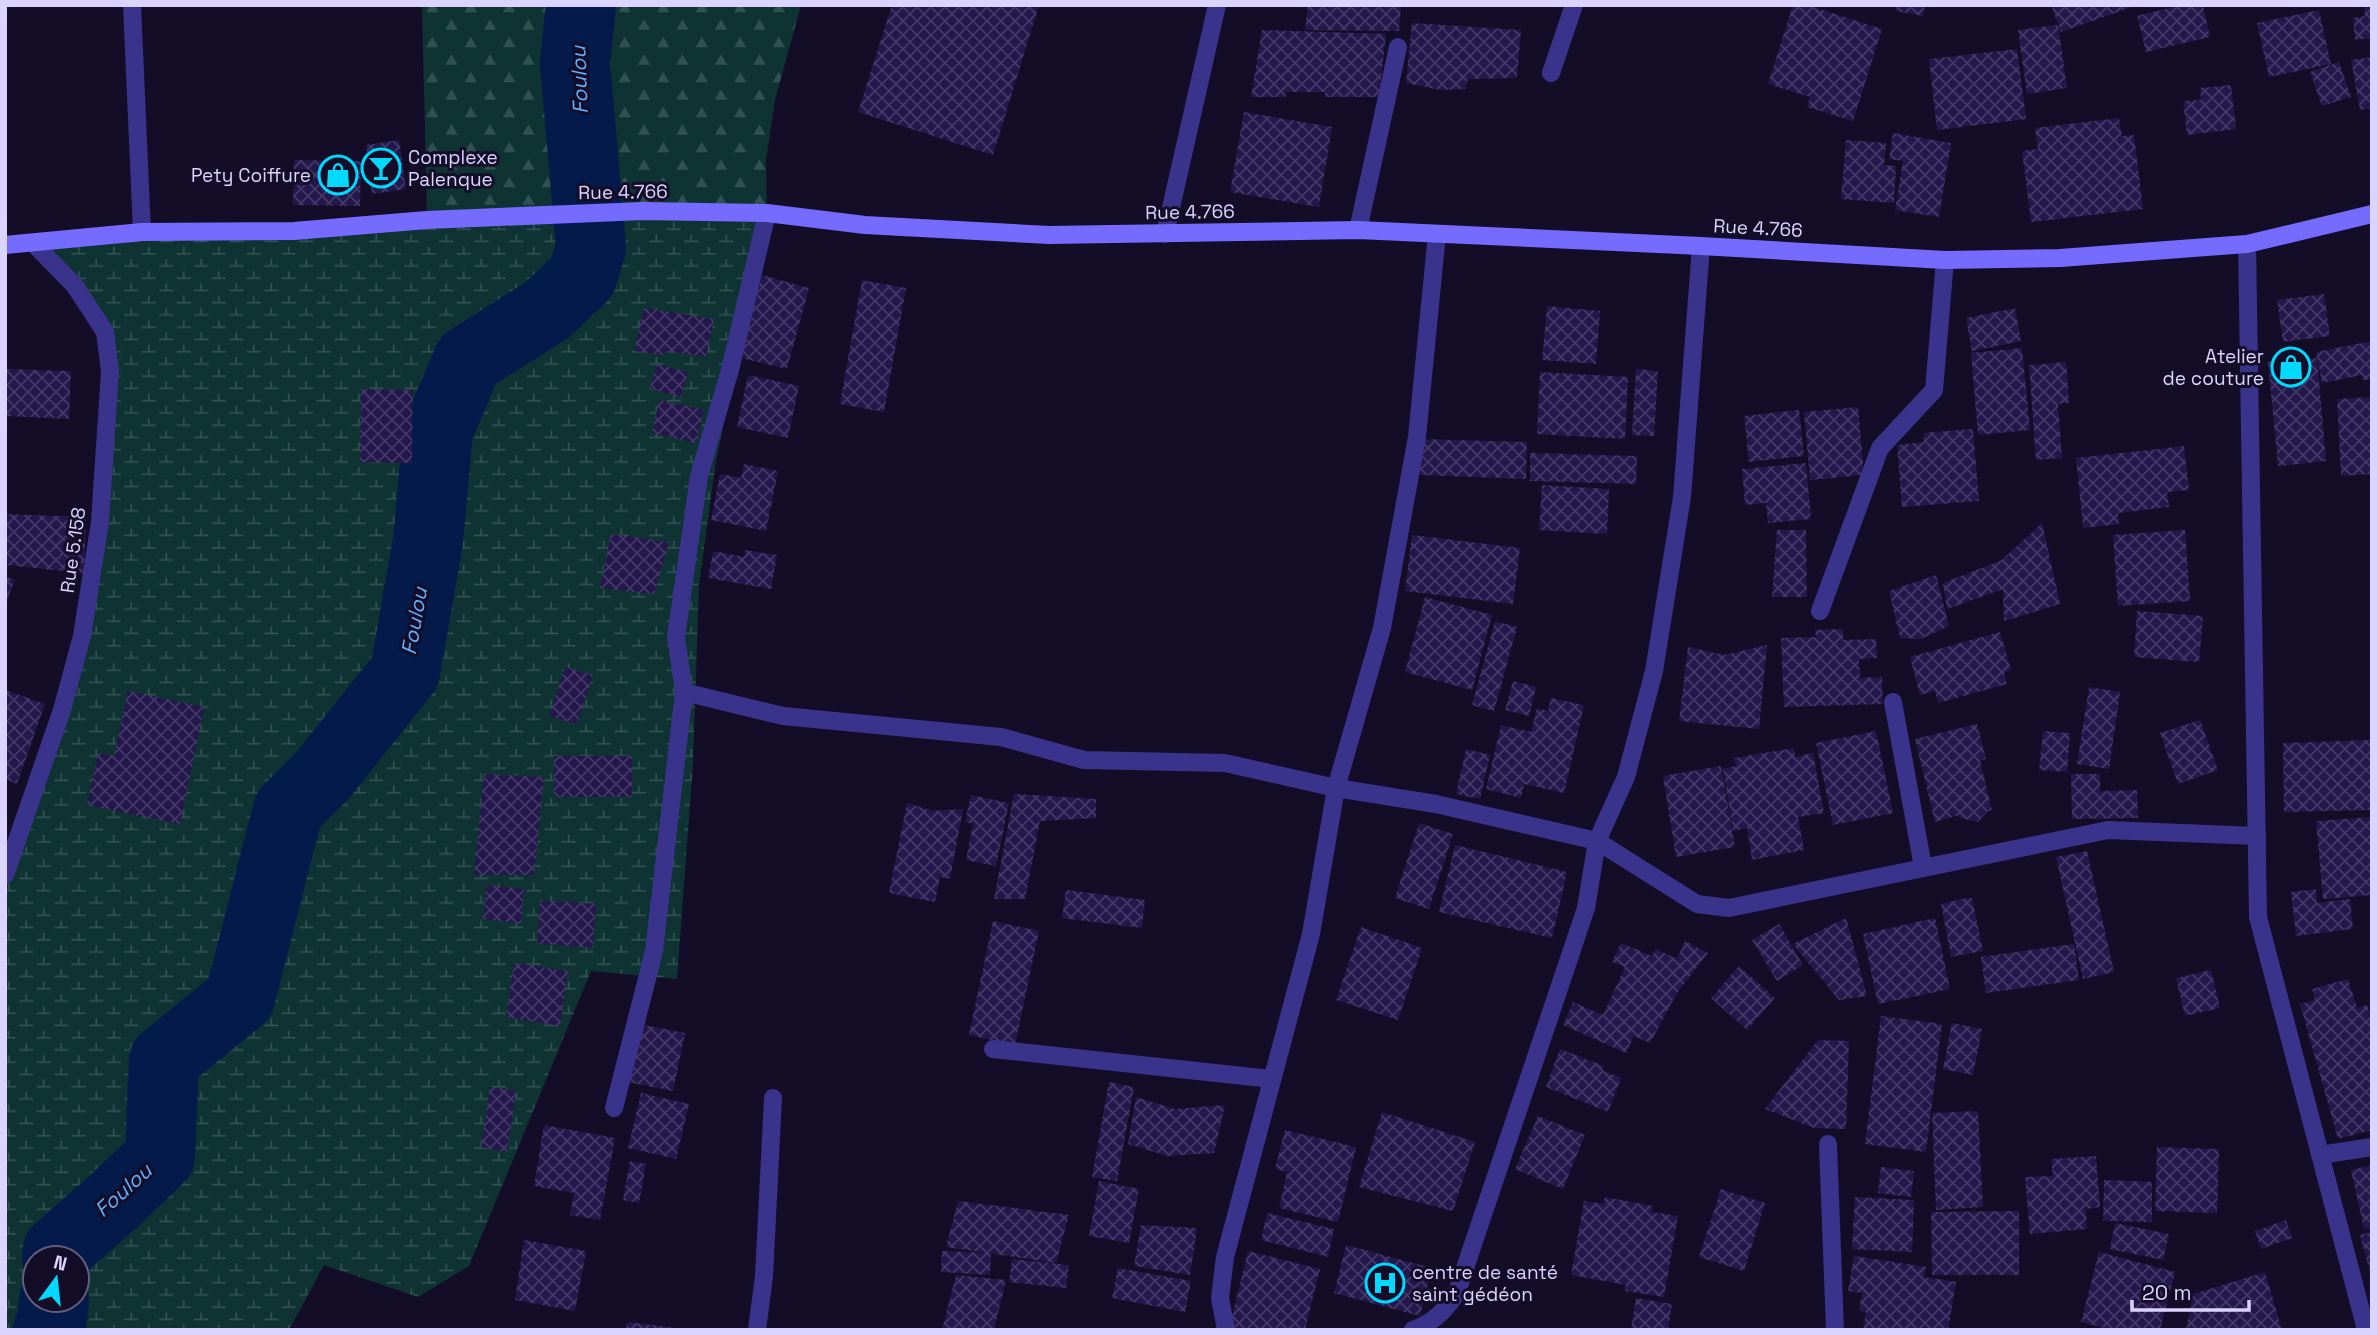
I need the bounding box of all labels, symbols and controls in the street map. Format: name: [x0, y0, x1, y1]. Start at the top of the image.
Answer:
water label: Foulou: [564, 44, 594, 114]
place label: Complexe Palenque: [408, 145, 498, 192]
bar icon: Complexe Palenque: [360, 147, 402, 189]
shop icon: Pety Coiffure: [317, 154, 359, 196]
place label: Pety Coiffure: [191, 163, 311, 188]
street label: Rue 4.766: [578, 179, 668, 205]
street label: Rue 4.766: [1145, 199, 1235, 225]
street label: Rue 4.766: [1713, 213, 1803, 243]
place label: Atelier de couture: [2162, 344, 2264, 391]
shop icon: Atelier de couture: [2270, 346, 2312, 388]
street label: Rue 5.158: [55, 506, 91, 594]
water label: Foulou: [395, 584, 433, 657]
water label: Foulou: [89, 1156, 158, 1223]
north arrow: [21, 1244, 91, 1314]
text: N: [51, 1249, 70, 1277]
place label: centre de santé saint gédéon: [1412, 1260, 1558, 1307]
hospital icon: centre de santé saint gédéon: [1364, 1262, 1406, 1304]
scale bar: [2132, 1268, 2249, 1312]
text: 20 m: [2142, 1279, 2192, 1306]

